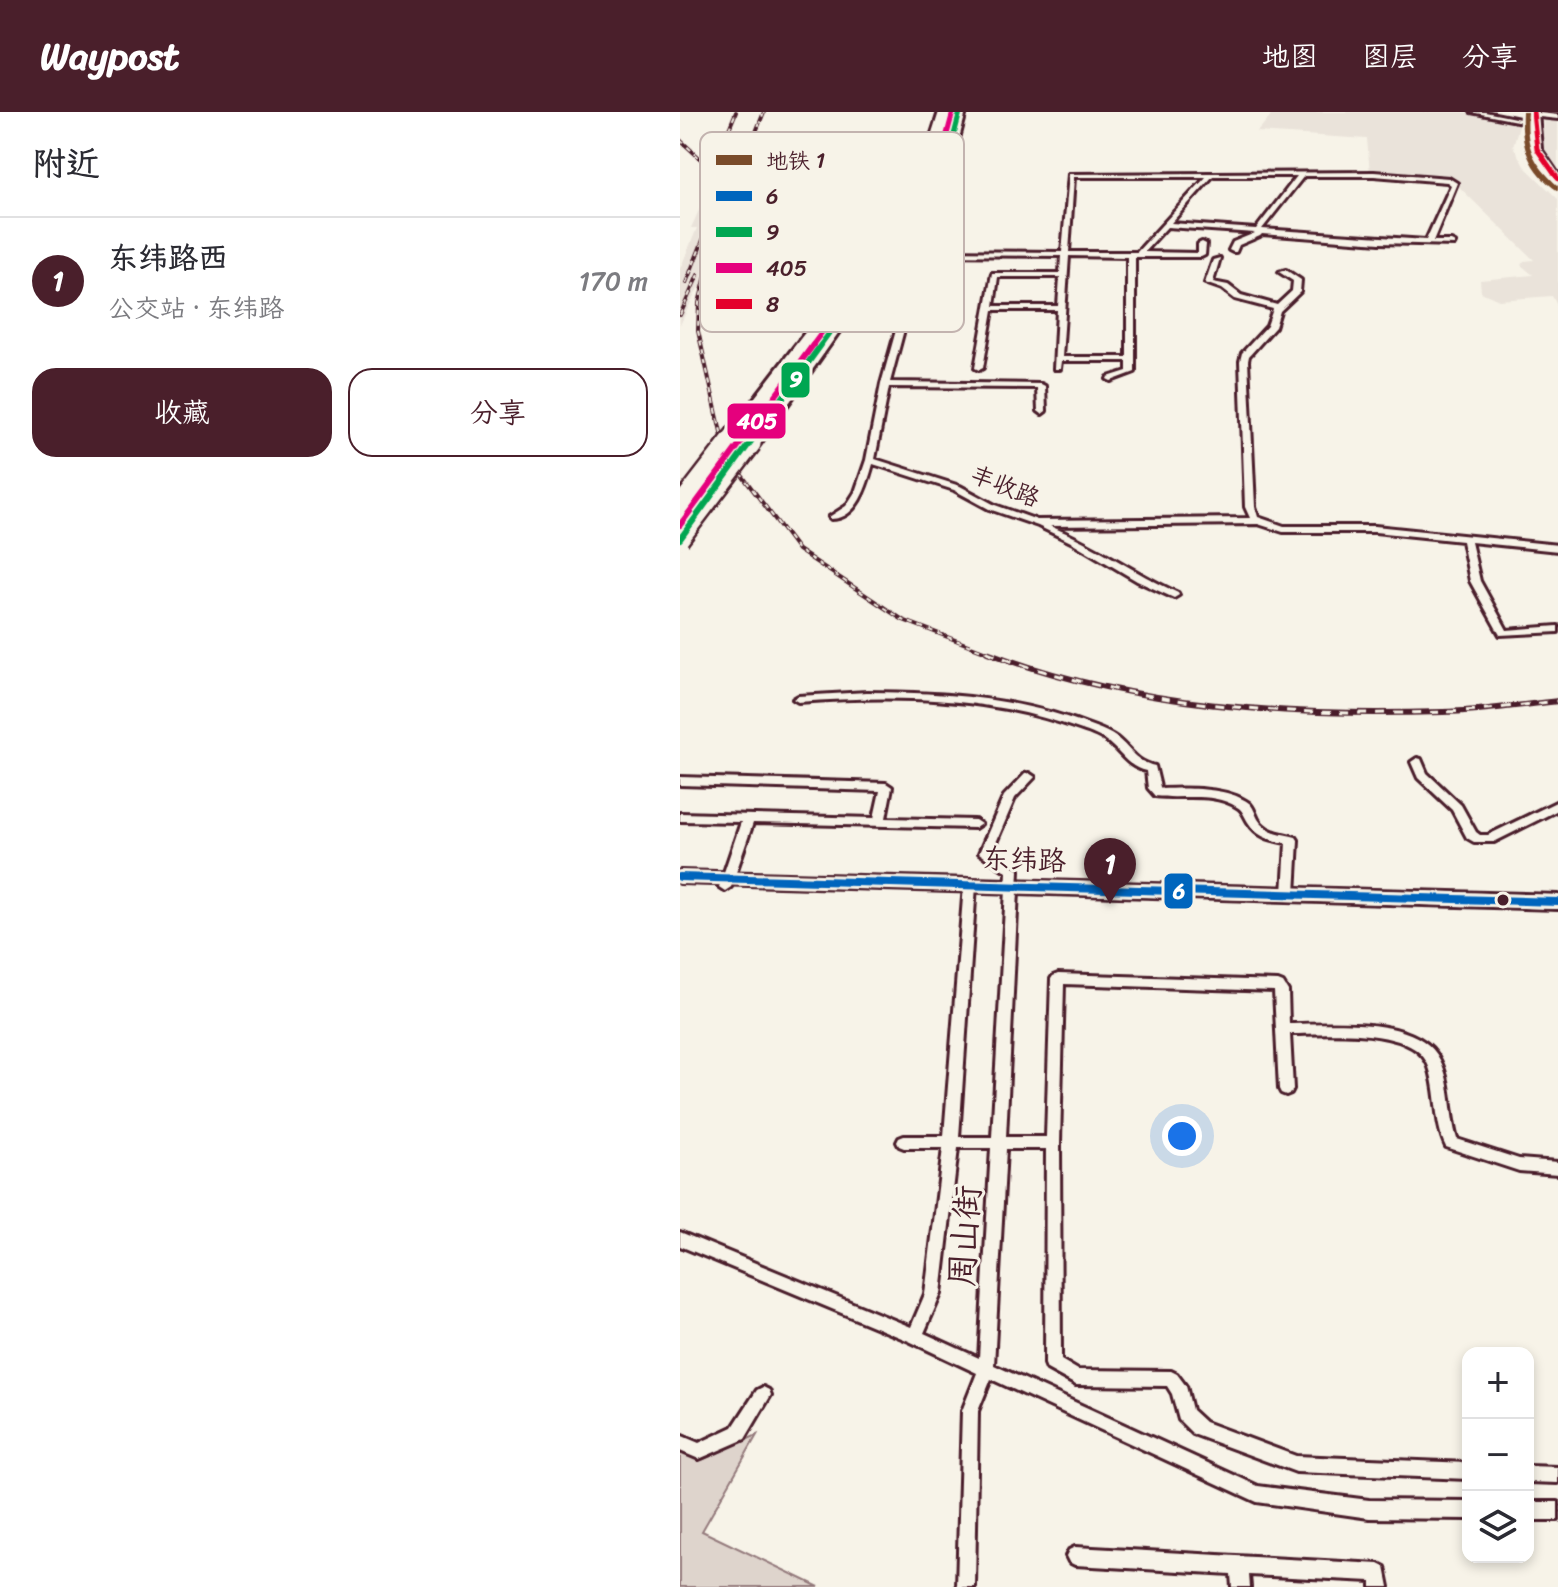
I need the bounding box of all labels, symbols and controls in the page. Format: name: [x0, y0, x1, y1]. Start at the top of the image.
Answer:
text: Waypost: [40, 23, 180, 90]
text: 地图: [1262, 32, 1318, 81]
text: 图层: [1362, 32, 1418, 81]
text: 分享: [1462, 32, 1518, 81]
legend: [700, 132, 964, 332]
text: 附近: [32, 134, 100, 194]
text: 地铁 1: [766, 141, 825, 180]
text: 6: [766, 177, 779, 216]
text: 9: [766, 213, 780, 252]
text: 东纬路西: [108, 231, 228, 285]
text: 405: [766, 249, 807, 288]
text: 1: [52, 258, 64, 304]
text: 170 m: [579, 258, 648, 304]
text: 公交站 · 东纬路: [108, 285, 285, 331]
text: 8: [766, 285, 779, 324]
text: 9: [789, 360, 803, 399]
line badge: 9: [780, 361, 811, 399]
button: 收藏: [32, 368, 332, 457]
button: 分享: [348, 368, 648, 457]
line badge: 405: [726, 402, 787, 440]
text: 405: [735, 402, 778, 441]
street label: 丰收路: [964, 453, 1046, 519]
street label: 东纬路: [981, 834, 1067, 885]
pin: 1: [1084, 838, 1136, 904]
line badge: 6: [1163, 872, 1194, 910]
text: 6: [1172, 872, 1185, 911]
unlabelled marker: [1495, 892, 1511, 908]
your location: [1162, 1116, 1202, 1156]
street label: 周山街: [932, 1183, 998, 1289]
map controls: [1462, 1347, 1534, 1563]
button: +: [1462, 1347, 1534, 1419]
button: −: [1462, 1419, 1534, 1491]
button: layers: [1462, 1491, 1534, 1563]

